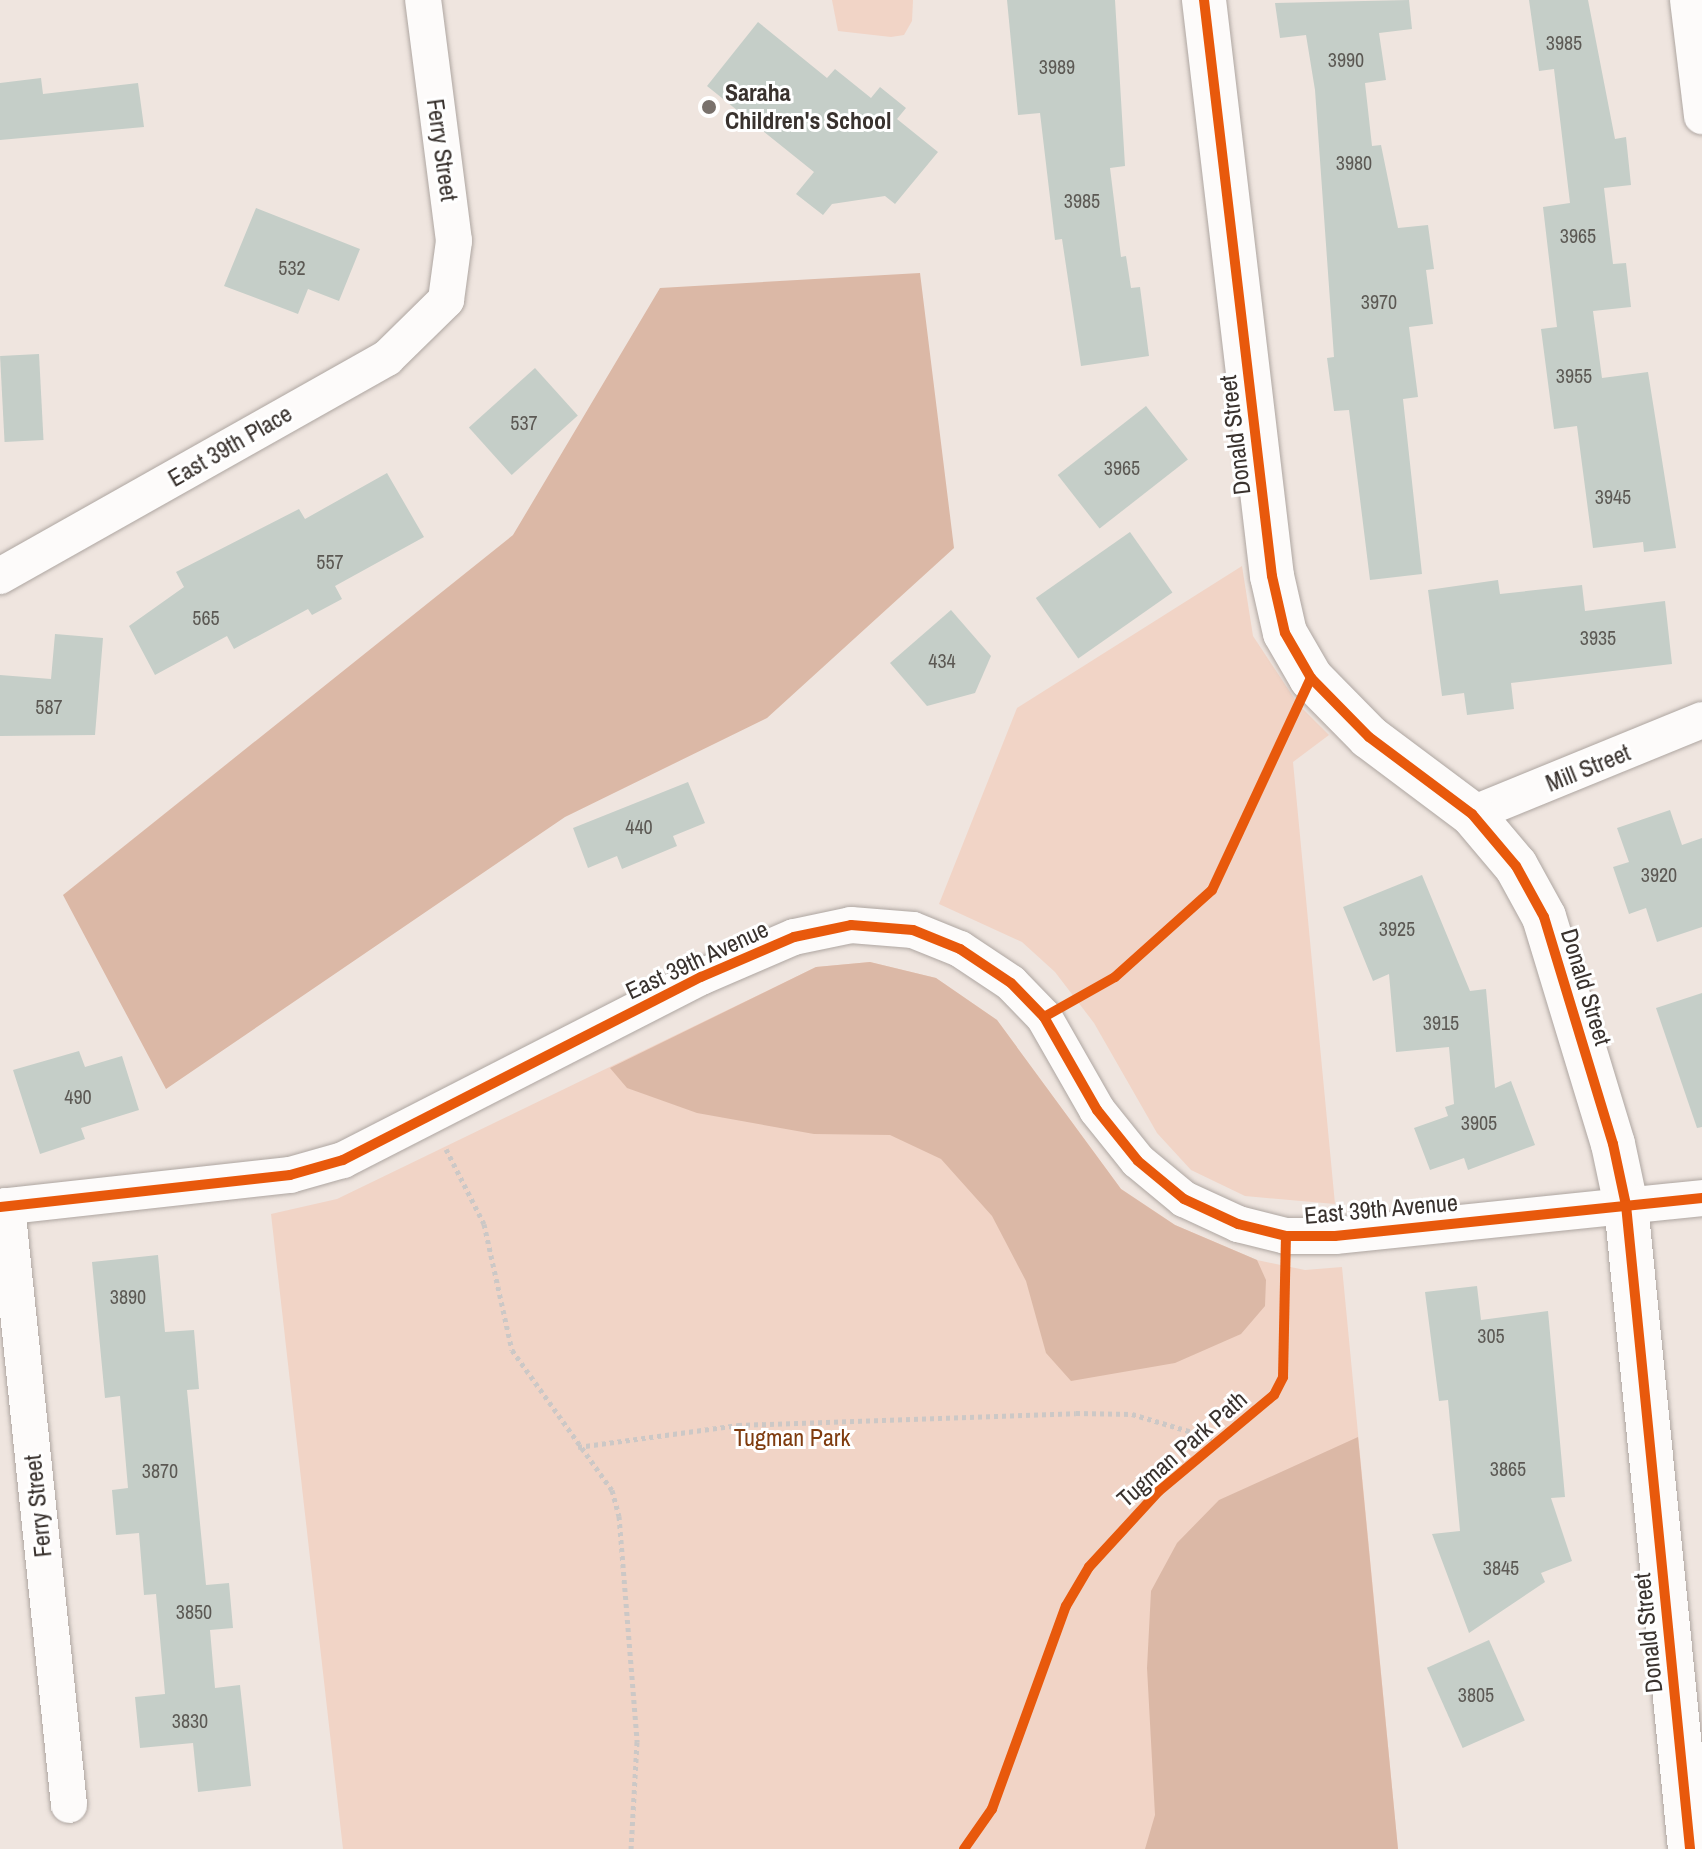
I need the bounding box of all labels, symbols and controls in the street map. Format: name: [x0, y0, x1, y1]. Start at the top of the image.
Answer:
house number: 3985: [1546, 30, 1582, 54]
house number: 3990: [1328, 47, 1364, 71]
house number: 3989: [1039, 54, 1075, 78]
place label: Saraha Children's School: [725, 79, 892, 135]
street label: Ferry Street: [421, 97, 463, 203]
marker: Saraha Children's School: [700, 98, 718, 116]
house number: 3980: [1336, 150, 1372, 174]
house number: 3985: [1064, 188, 1100, 212]
house number: 3965: [1560, 223, 1596, 247]
house number: 532: [278, 255, 306, 279]
house number: 3970: [1361, 289, 1397, 313]
house number: 3955: [1556, 363, 1592, 387]
street label: Donald Street: [1213, 374, 1257, 496]
street label: East 39th Place: [163, 399, 297, 493]
house number: 537: [510, 410, 538, 434]
house number: 3965: [1104, 455, 1140, 479]
house number: 3945: [1595, 484, 1631, 508]
house number: 557: [316, 549, 344, 573]
house number: 565: [192, 605, 220, 629]
house number: 3935: [1580, 625, 1616, 649]
house number: 434: [928, 648, 956, 672]
house number: 587: [35, 694, 63, 718]
street label: Mill Street: [1542, 738, 1634, 798]
house number: 440: [625, 814, 653, 838]
house number: 3920: [1641, 862, 1677, 886]
street label: East 39th Avenue: [621, 914, 773, 1006]
house number: 3925: [1379, 916, 1415, 940]
street label: Donald Street: [1555, 925, 1617, 1049]
house number: 3915: [1423, 1010, 1459, 1034]
house number: 490: [64, 1084, 92, 1108]
house number: 3905: [1461, 1110, 1497, 1134]
street label: East 39th Avenue: [1303, 1188, 1459, 1230]
house number: 3890: [110, 1284, 146, 1308]
house number: 305: [1477, 1323, 1505, 1347]
street label: Tugman Park Path: [1111, 1385, 1253, 1513]
park label: Tugman Park: [734, 1424, 850, 1452]
street label: Ferry Street: [18, 1453, 58, 1559]
house number: 3865: [1490, 1456, 1526, 1480]
house number: 3870: [142, 1458, 178, 1482]
house number: 3845: [1483, 1555, 1519, 1579]
street label: Donald Street: [1627, 1572, 1669, 1694]
house number: 3850: [176, 1599, 212, 1623]
house number: 3805: [1458, 1682, 1494, 1706]
house number: 3830: [172, 1708, 208, 1732]

